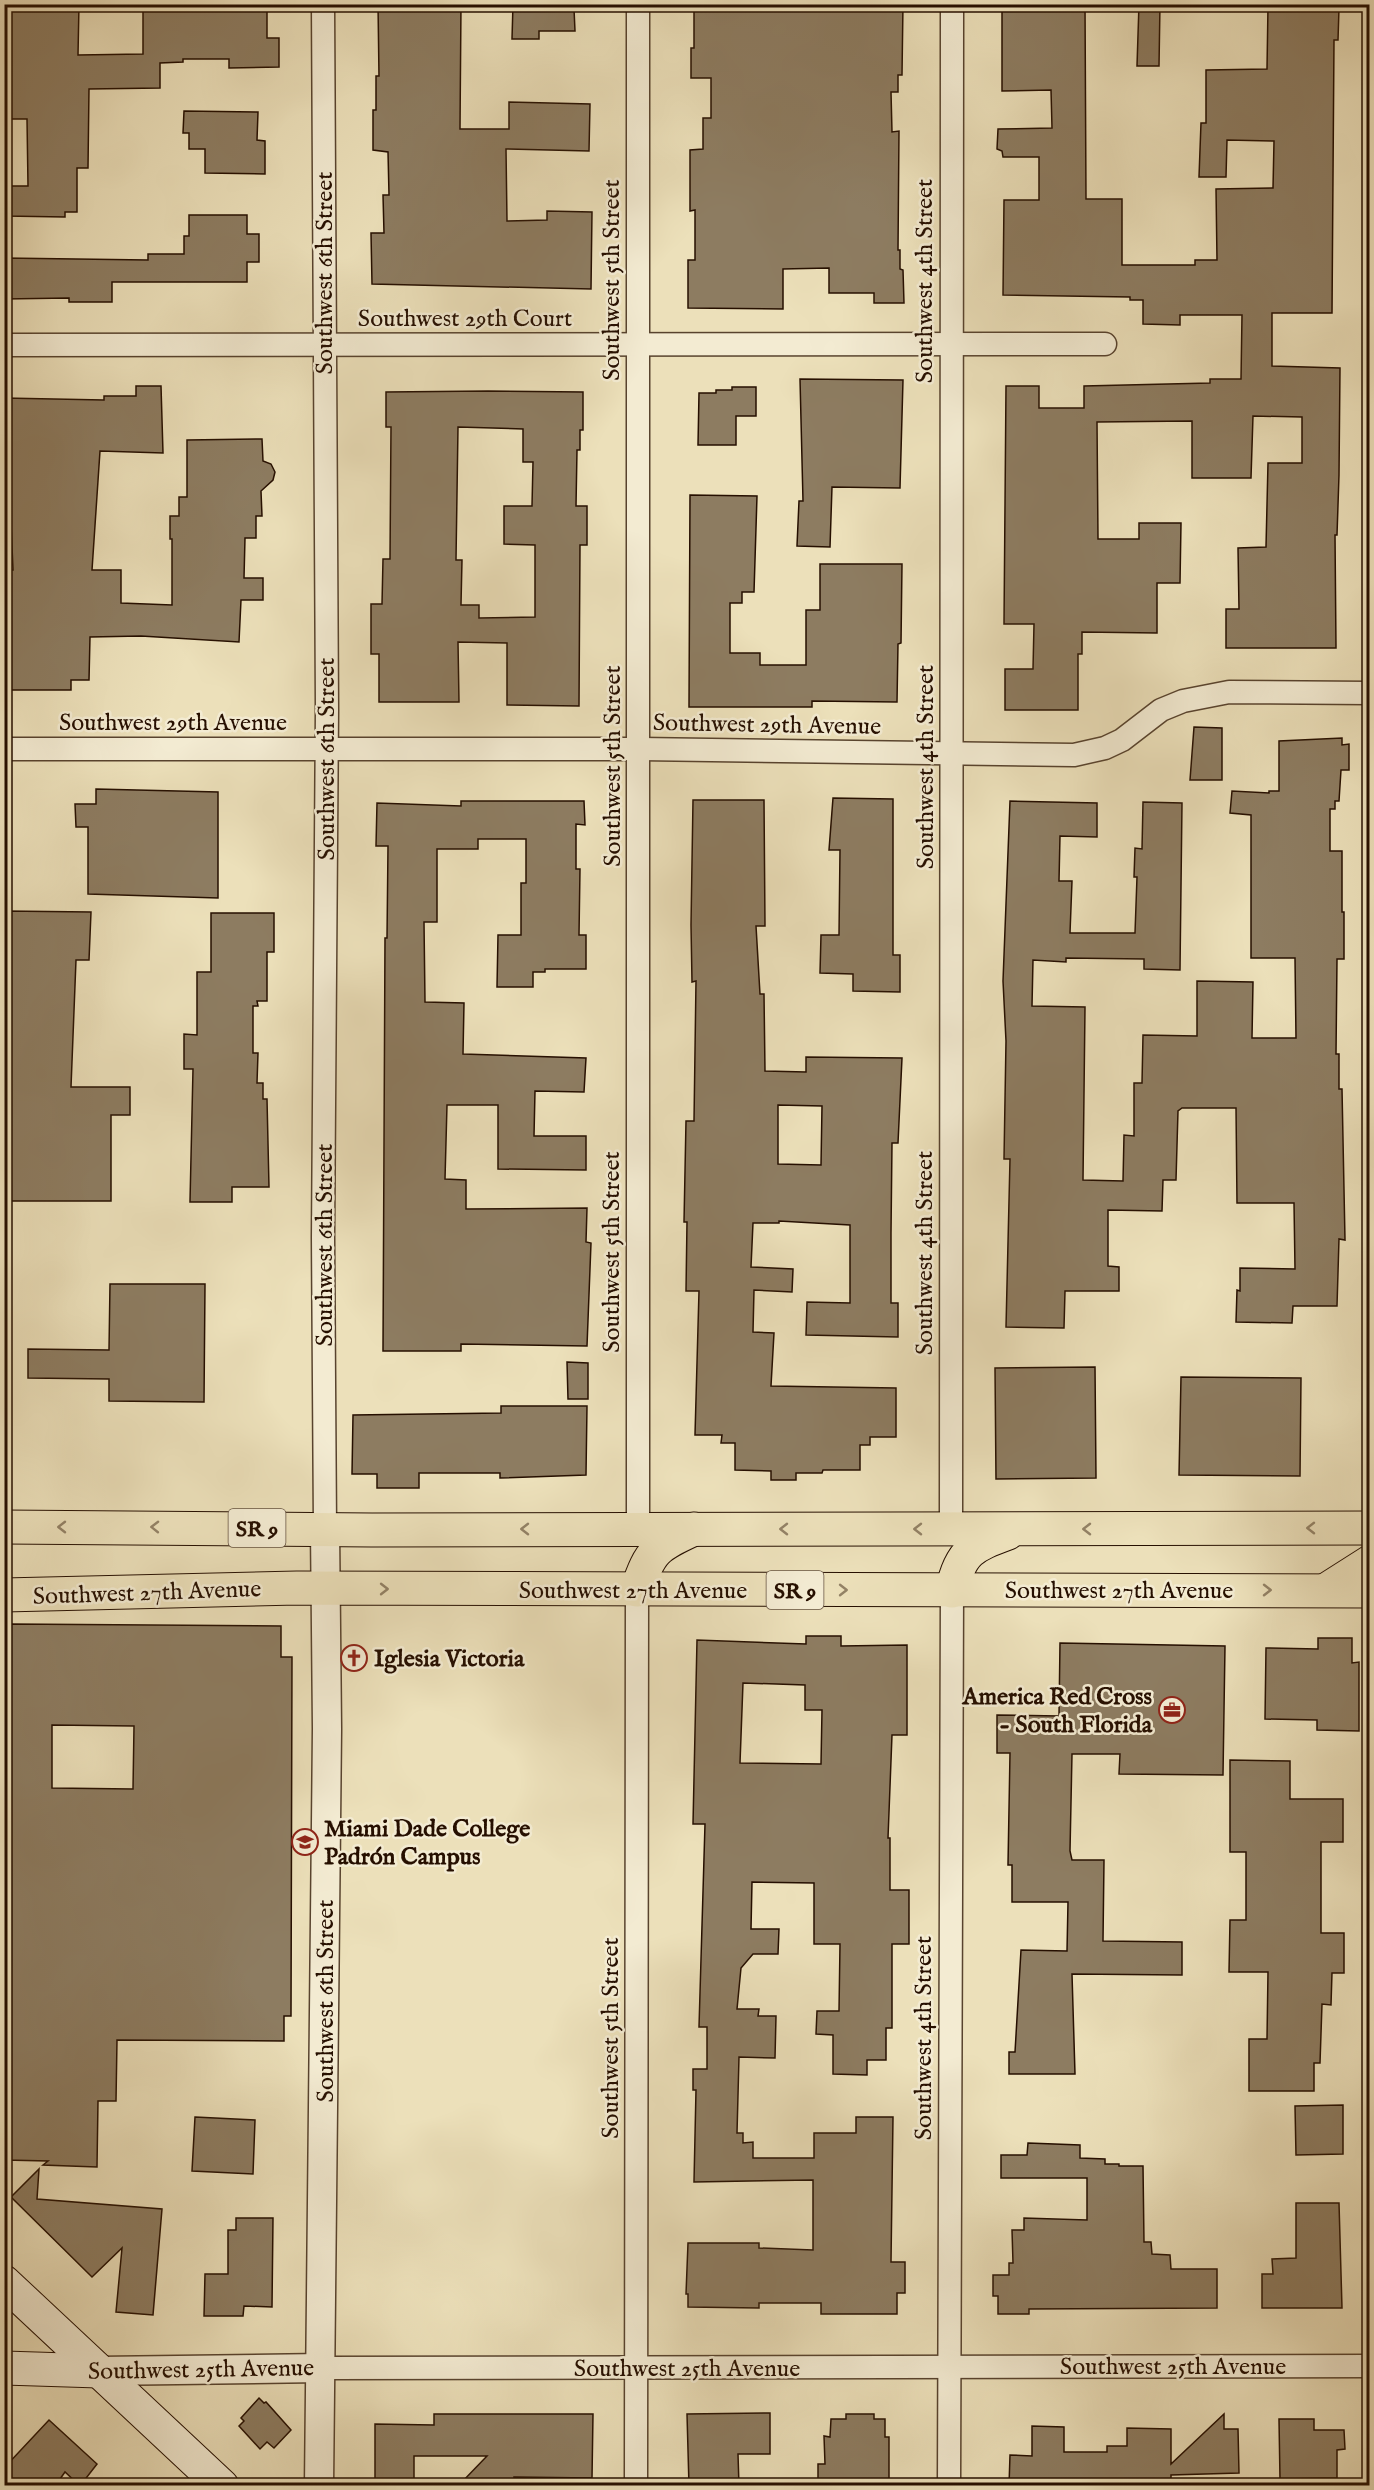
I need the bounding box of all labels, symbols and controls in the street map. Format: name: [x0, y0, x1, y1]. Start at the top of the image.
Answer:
street label: Southwest 6th Street: [310, 172, 341, 374]
street label: Southwest 5th Street: [597, 179, 628, 381]
street label: Southwest 4th Street: [910, 179, 941, 383]
street label: Southwest 29th Court: [358, 304, 572, 335]
street label: Southwest 6th Street: [312, 658, 343, 860]
street label: Southwest 5th Street: [598, 665, 629, 867]
street label: Southwest 4th Street: [911, 665, 942, 869]
street label: Southwest 29th Avenue: [59, 708, 287, 739]
street label: Southwest 29th Avenue: [653, 708, 881, 743]
street label: Southwest 6th Street: [310, 1144, 341, 1346]
street label: Southwest 5th Street: [597, 1151, 628, 1353]
street label: Southwest 4th Street: [910, 1151, 941, 1355]
road number: SR 9: [228, 1509, 286, 1547]
one-way arrow: [58, 1520, 67, 1533]
one-way arrow: [150, 1521, 159, 1533]
one-way arrow: [1307, 1522, 1316, 1534]
one-way arrow: [521, 1523, 530, 1535]
one-way arrow: [779, 1523, 788, 1535]
one-way arrow: [913, 1523, 922, 1535]
one-way arrow: [1083, 1523, 1092, 1535]
road number: SR 9: [766, 1571, 824, 1609]
street label: Southwest 27th Avenue: [32, 1574, 262, 1613]
street label: Southwest 27th Avenue: [519, 1576, 747, 1607]
street label: Southwest 27th Avenue: [1005, 1576, 1233, 1607]
one-way arrow: [380, 1583, 389, 1595]
one-way arrow: [838, 1584, 847, 1596]
one-way arrow: [1263, 1584, 1272, 1596]
church icon: Iglesia Victoria: [339, 1643, 369, 1673]
place label: Iglesia Victoria: [374, 1644, 525, 1675]
place label: America Red Cross - South Florida: [961, 1682, 1153, 1741]
office icon: America Red Cross - South Florida: [1157, 1695, 1187, 1725]
place label: Miami Dade College Padrón Campus: [324, 1814, 530, 1873]
school or university icon: Miami Dade College Padrón Campus: [290, 1827, 320, 1857]
street label: Southwest 6th Street: [311, 1900, 342, 2102]
street label: Southwest 4th Street: [909, 1936, 940, 2140]
street label: Southwest 5th Street: [596, 1937, 627, 2139]
street label: Southwest 25th Avenue: [1060, 2352, 1286, 2383]
street label: Southwest 25th Avenue: [88, 2353, 314, 2388]
street label: Southwest 25th Avenue: [574, 2354, 800, 2385]

